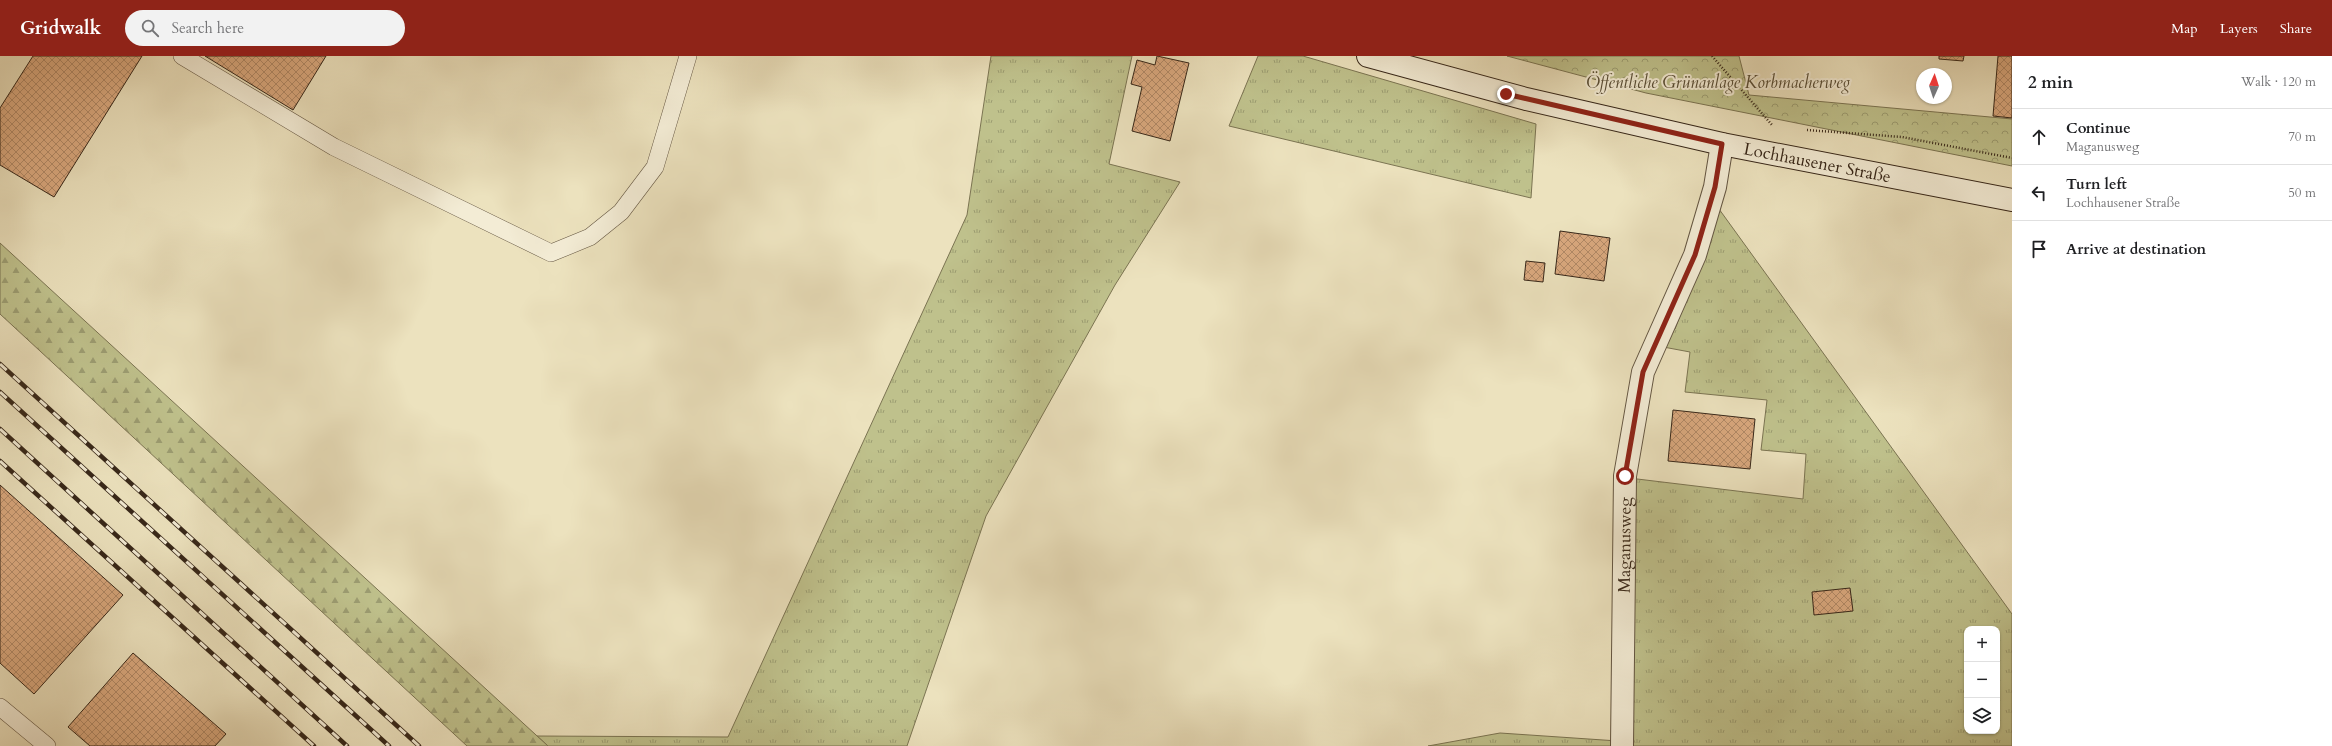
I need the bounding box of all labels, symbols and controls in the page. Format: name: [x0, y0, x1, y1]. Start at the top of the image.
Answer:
search box: [125, 10, 405, 46]
text: Gridwalk: [20, 15, 101, 41]
icon: search: [139, 17, 161, 39]
text: Search here: [171, 18, 244, 38]
text: Map: [2171, 19, 2198, 38]
text: Layers: [2220, 19, 2258, 38]
text: Share: [2280, 19, 2312, 38]
north arrow: [1916, 68, 1952, 104]
park label: Öffentliche Grünanlage Korbmacherweg: [1586, 71, 1850, 94]
text: 2 min: [2028, 71, 2073, 94]
text: Walk · 120 m: [2241, 73, 2316, 91]
route end: [1497, 85, 1515, 103]
text: Continue: [2066, 118, 2131, 138]
icon: ahead: [2028, 126, 2050, 148]
text: 70 m: [2288, 128, 2316, 146]
street label: Lochhausener Straße: [1742, 137, 1893, 188]
text: Maganusweg: [2066, 138, 2139, 156]
text: Turn left: [2066, 174, 2127, 194]
icon: left: [2028, 182, 2050, 204]
text: 50 m: [2288, 184, 2316, 202]
text: Lochhausener Straße: [2066, 194, 2180, 212]
icon: arrive: [2028, 238, 2050, 260]
text: Arrive at destination: [2066, 239, 2206, 259]
route start: [1616, 467, 1634, 485]
street label: Maganusweg: [1613, 496, 1637, 593]
map controls: [1964, 626, 2000, 734]
button: +: [1964, 626, 2000, 662]
button: −: [1964, 662, 2000, 698]
button: layers: [1964, 698, 2000, 734]

